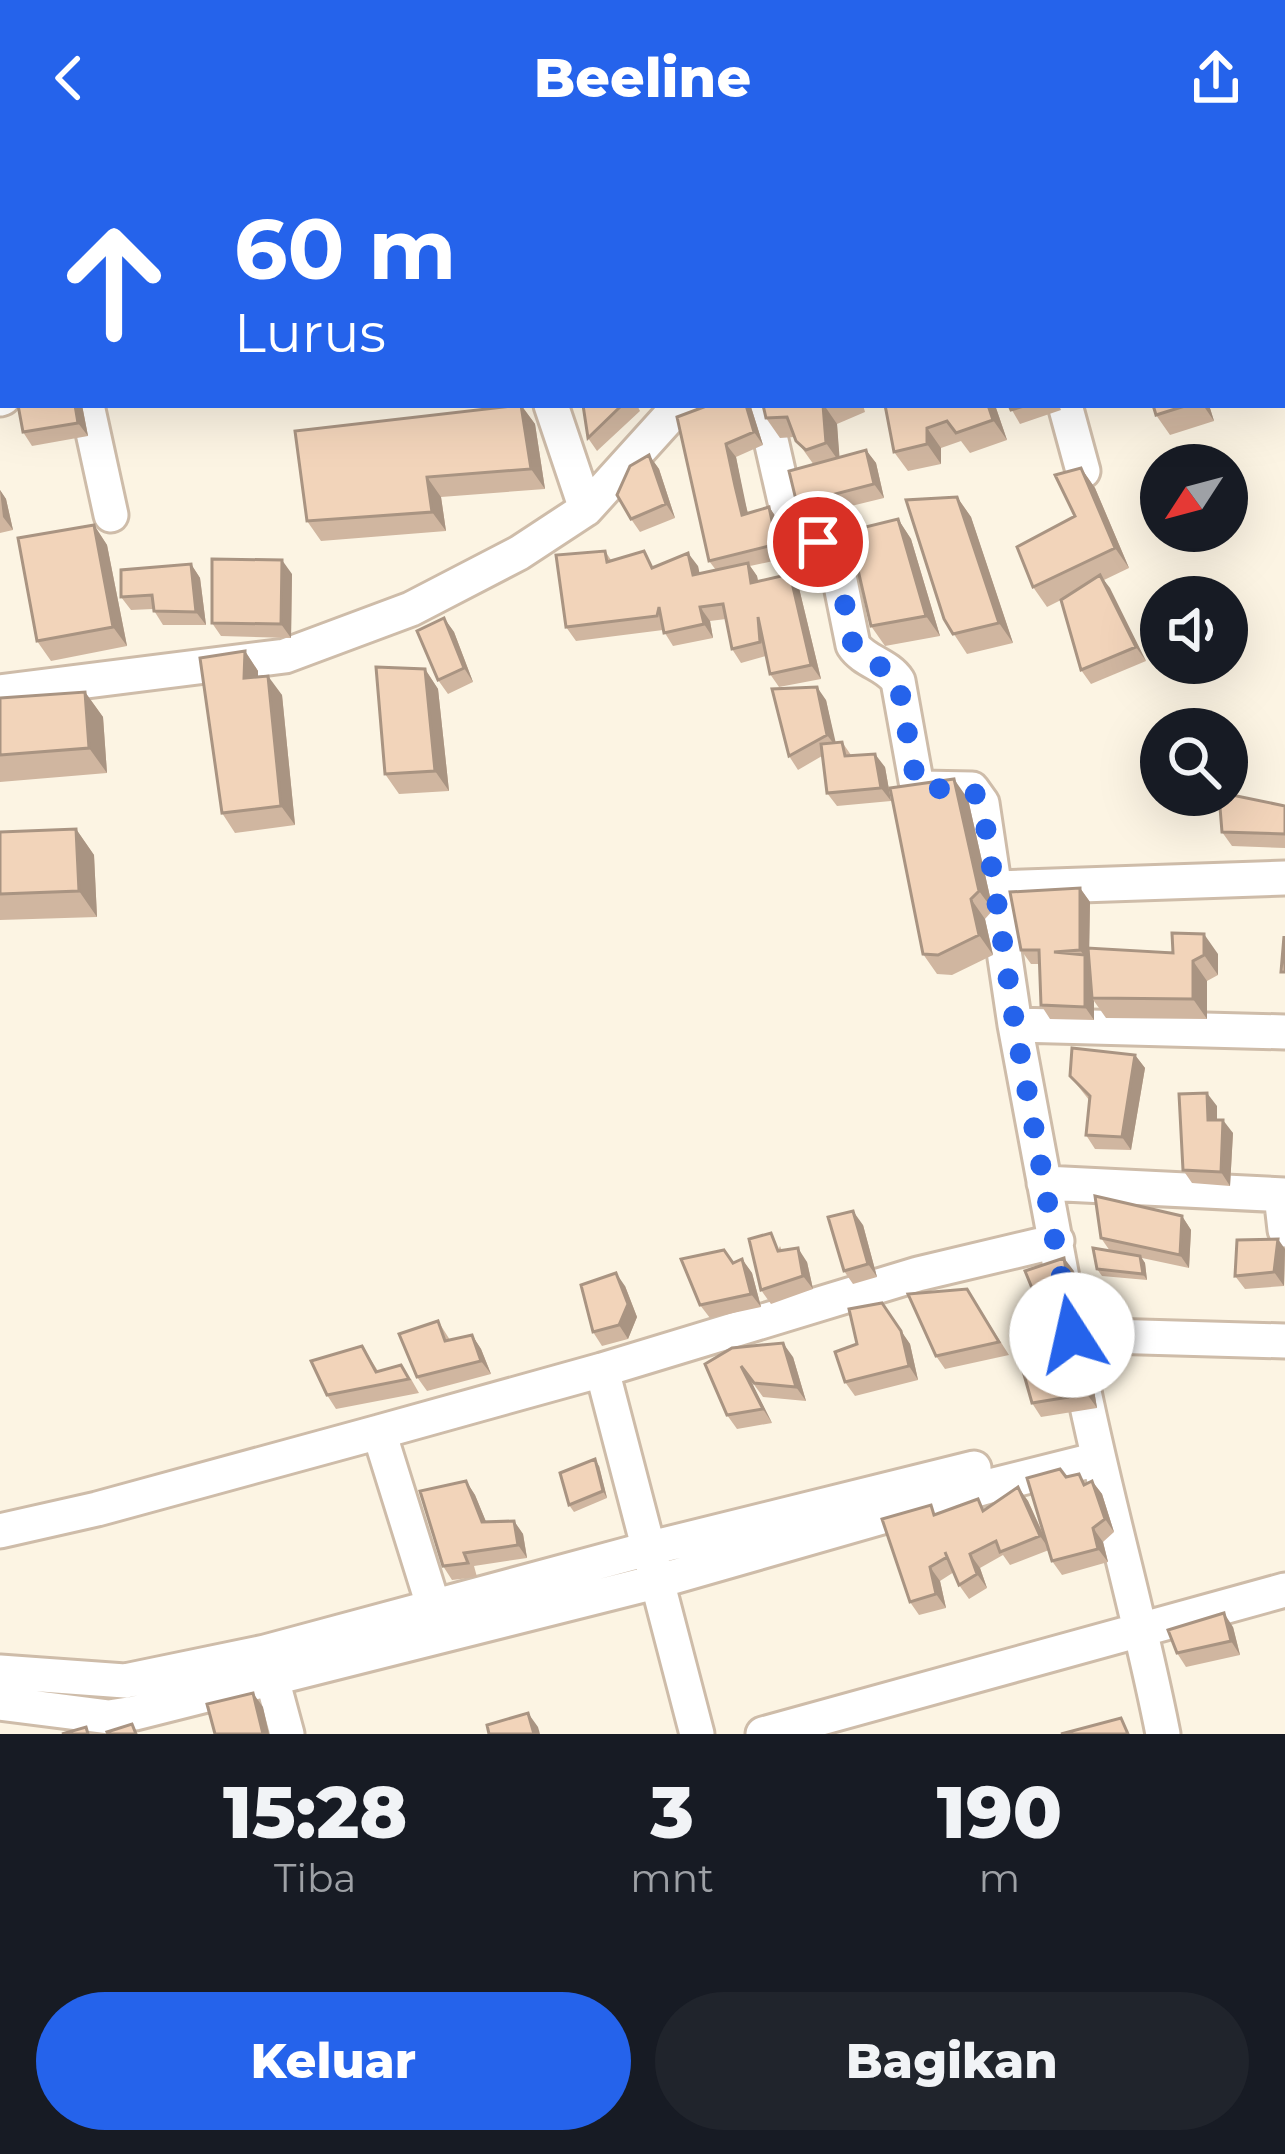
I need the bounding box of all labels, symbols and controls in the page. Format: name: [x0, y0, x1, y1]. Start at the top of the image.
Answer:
icon: back: [36, 45, 102, 111]
text: Beeline: [534, 45, 751, 111]
icon: share: [1183, 45, 1249, 111]
text: 60 m: [234, 198, 456, 300]
icon: ahead: [36, 204, 192, 360]
text: Lurus: [234, 300, 386, 366]
north arrow: [1140, 444, 1248, 552]
map controls: [1140, 444, 1248, 816]
pin: [767, 491, 869, 593]
icon: arrive: [785, 509, 851, 575]
button: sound: [1140, 576, 1248, 684]
button: search: [1140, 708, 1248, 816]
position arrow: [1009, 1272, 1135, 1398]
text: 15:28: [223, 1768, 407, 1856]
text: 3: [650, 1768, 694, 1856]
text: 190: [937, 1768, 1062, 1856]
text: Tiba: [274, 1854, 356, 1902]
text: mnt: [630, 1854, 714, 1902]
text: m: [979, 1854, 1020, 1902]
button: Keluar: [36, 1992, 631, 2130]
button: Bagikan: [655, 1992, 1249, 2130]

